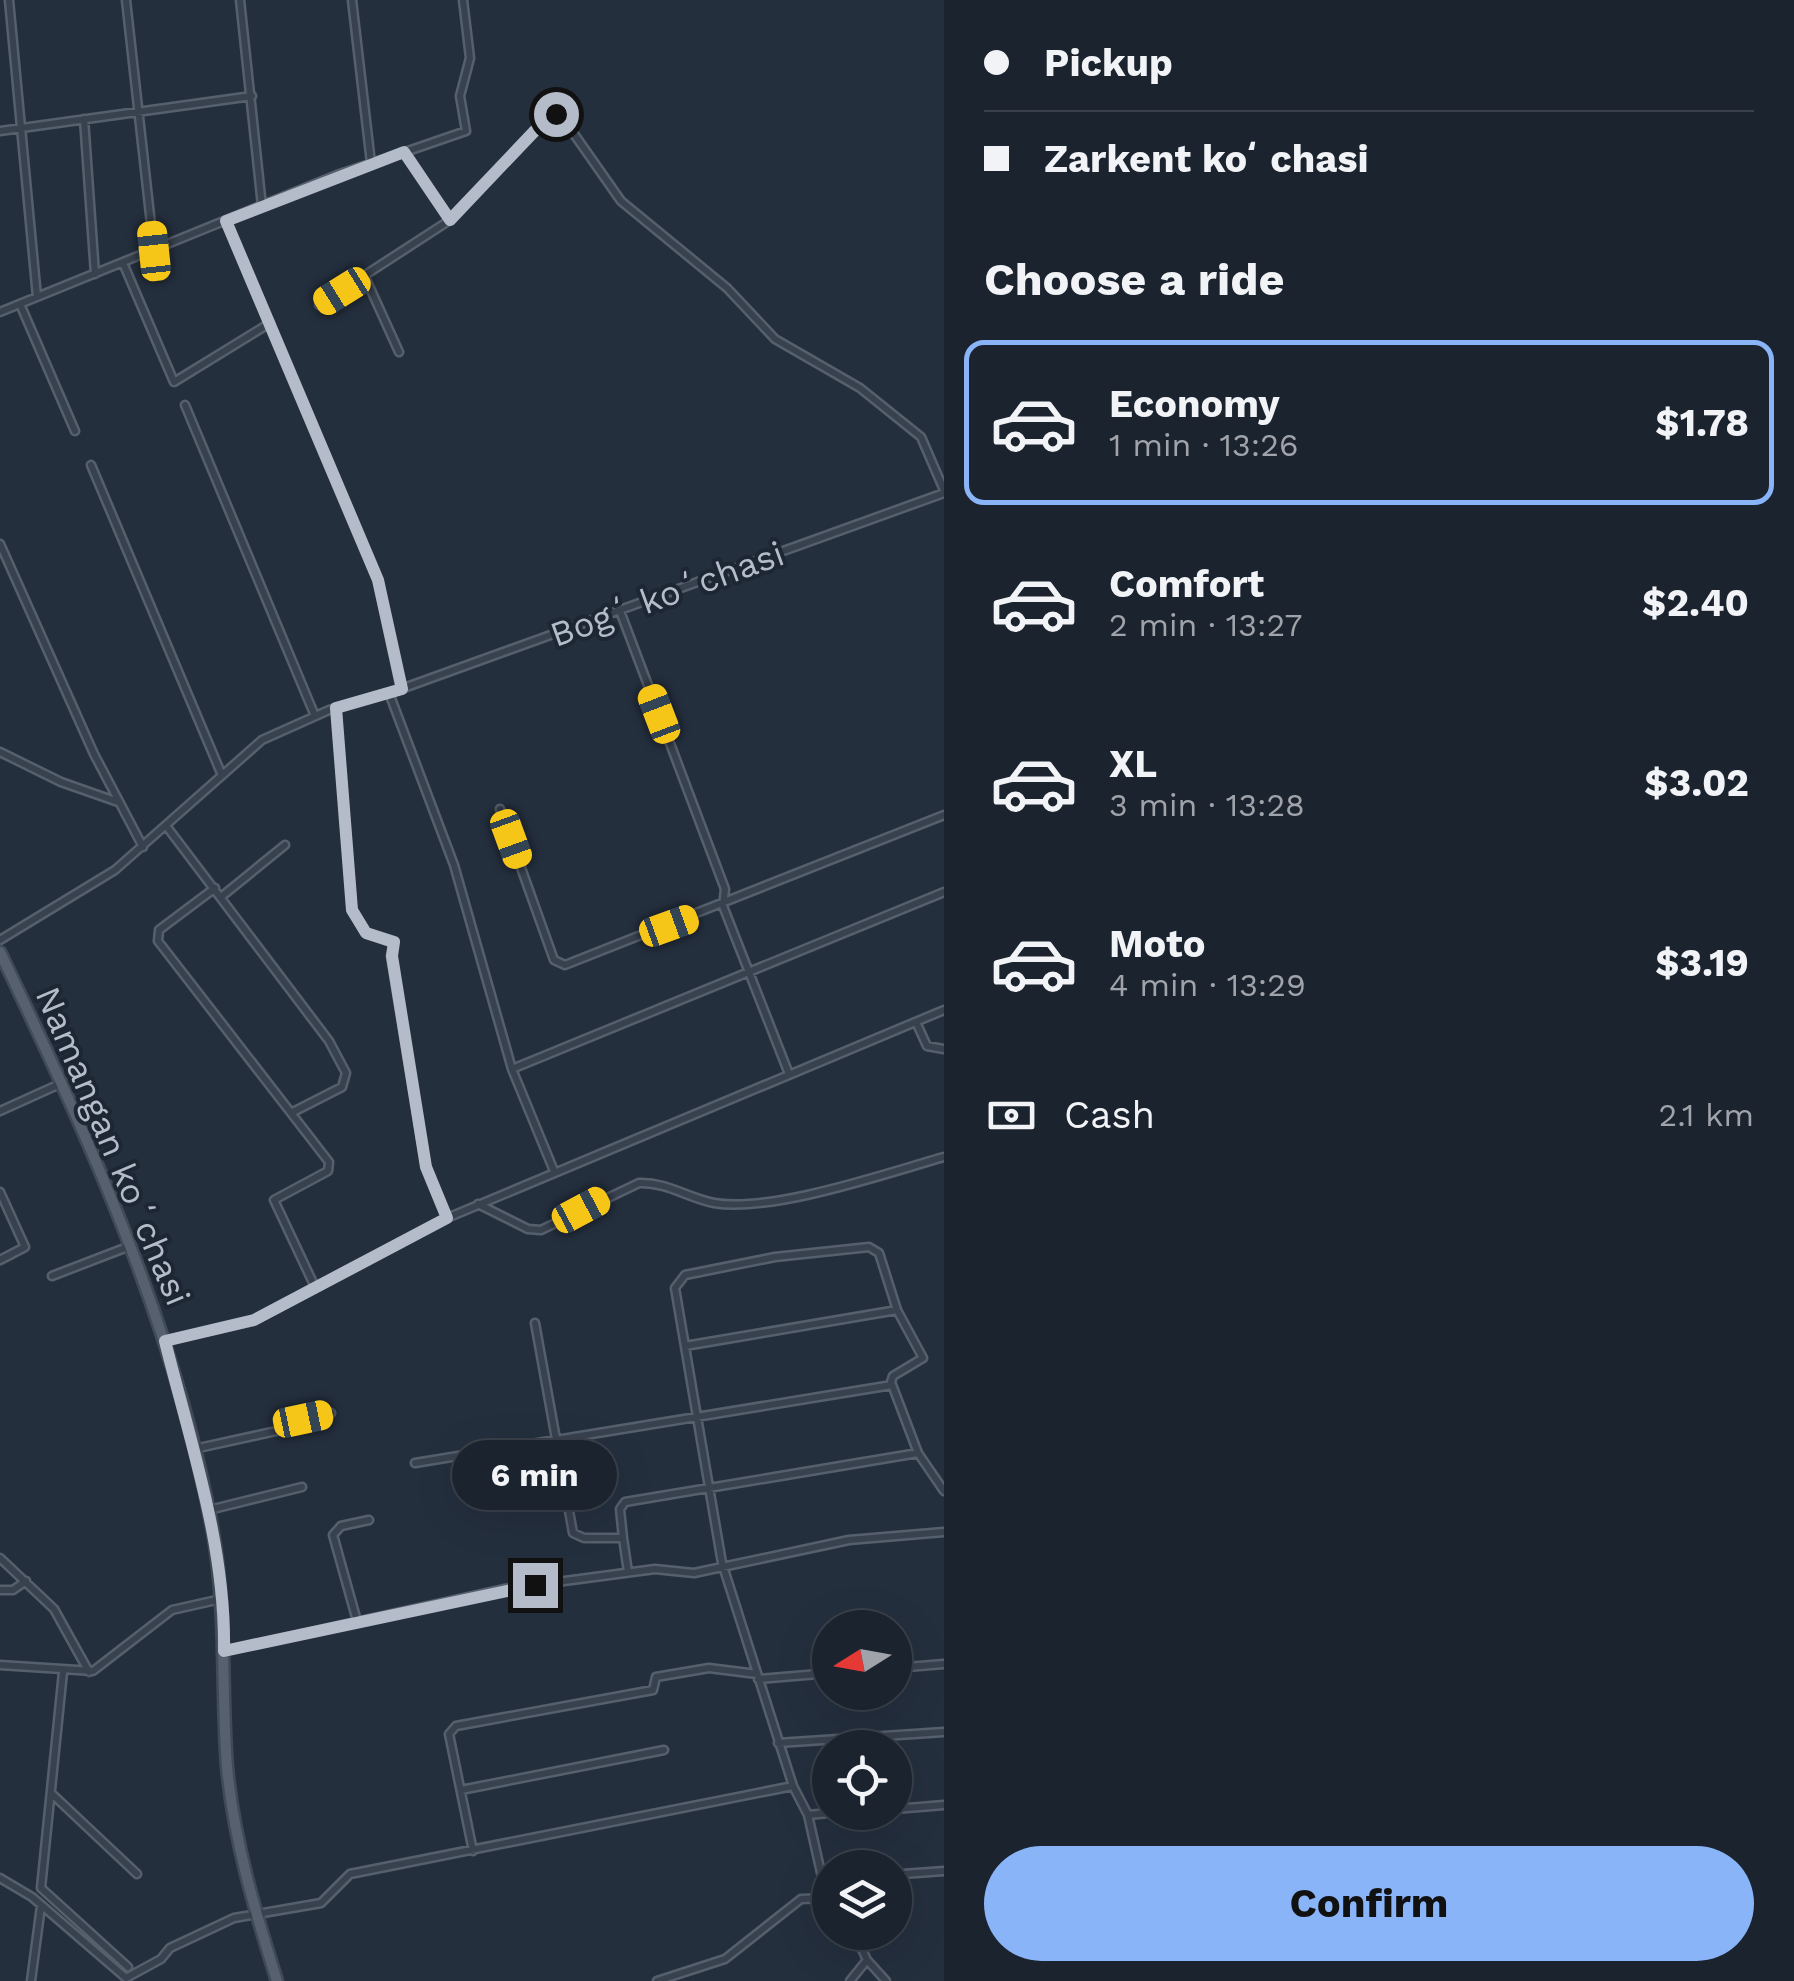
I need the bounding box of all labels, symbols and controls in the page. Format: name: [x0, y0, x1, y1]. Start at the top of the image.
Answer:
text: Pickup: [1044, 41, 1173, 85]
route start: [534, 92, 579, 137]
text: Zarkent koʻchasi: [1044, 137, 1369, 181]
car: [136, 220, 172, 282]
text: Choose a ride: [984, 253, 1284, 306]
car: [309, 262, 375, 320]
icon: car: [989, 378, 1079, 468]
text: Economy: [1109, 382, 1280, 426]
text: $1.78: [1655, 401, 1749, 445]
text: 1 min · 13:26: [1109, 426, 1298, 464]
street label: Bogʻ koʻchasi: [544, 532, 790, 656]
icon: car: [989, 558, 1079, 648]
text: Comfort: [1109, 562, 1264, 606]
text: $2.40: [1642, 581, 1749, 625]
text: 2 min · 13:27: [1109, 606, 1302, 644]
car: [634, 681, 684, 747]
icon: car: [989, 738, 1079, 828]
text: XL: [1109, 742, 1157, 786]
text: $3.02: [1644, 761, 1749, 805]
text: 3 min · 13:28: [1109, 786, 1305, 824]
car: [487, 806, 535, 872]
car: [636, 902, 702, 950]
icon: car: [989, 918, 1079, 1008]
text: Moto: [1109, 922, 1205, 966]
text: $3.19: [1655, 941, 1749, 985]
text: 4 min · 13:29: [1109, 966, 1306, 1004]
street label: Namangan koʻchasi: [27, 980, 199, 1312]
icon: cash: [984, 1088, 1039, 1143]
text: Cash: [1064, 1093, 1155, 1137]
text: 2.1 km: [1659, 1096, 1754, 1134]
car: [547, 1183, 615, 1237]
car: [271, 1398, 335, 1440]
callout: 6 min: [452, 1440, 618, 1510]
text: 6 min: [490, 1456, 579, 1494]
route end: [513, 1563, 558, 1608]
north arrow: [812, 1610, 912, 1710]
map controls: [812, 1610, 912, 1950]
button: locate: [812, 1730, 912, 1830]
button: Confirm: [984, 1846, 1754, 1961]
button: layers: [812, 1850, 912, 1950]

